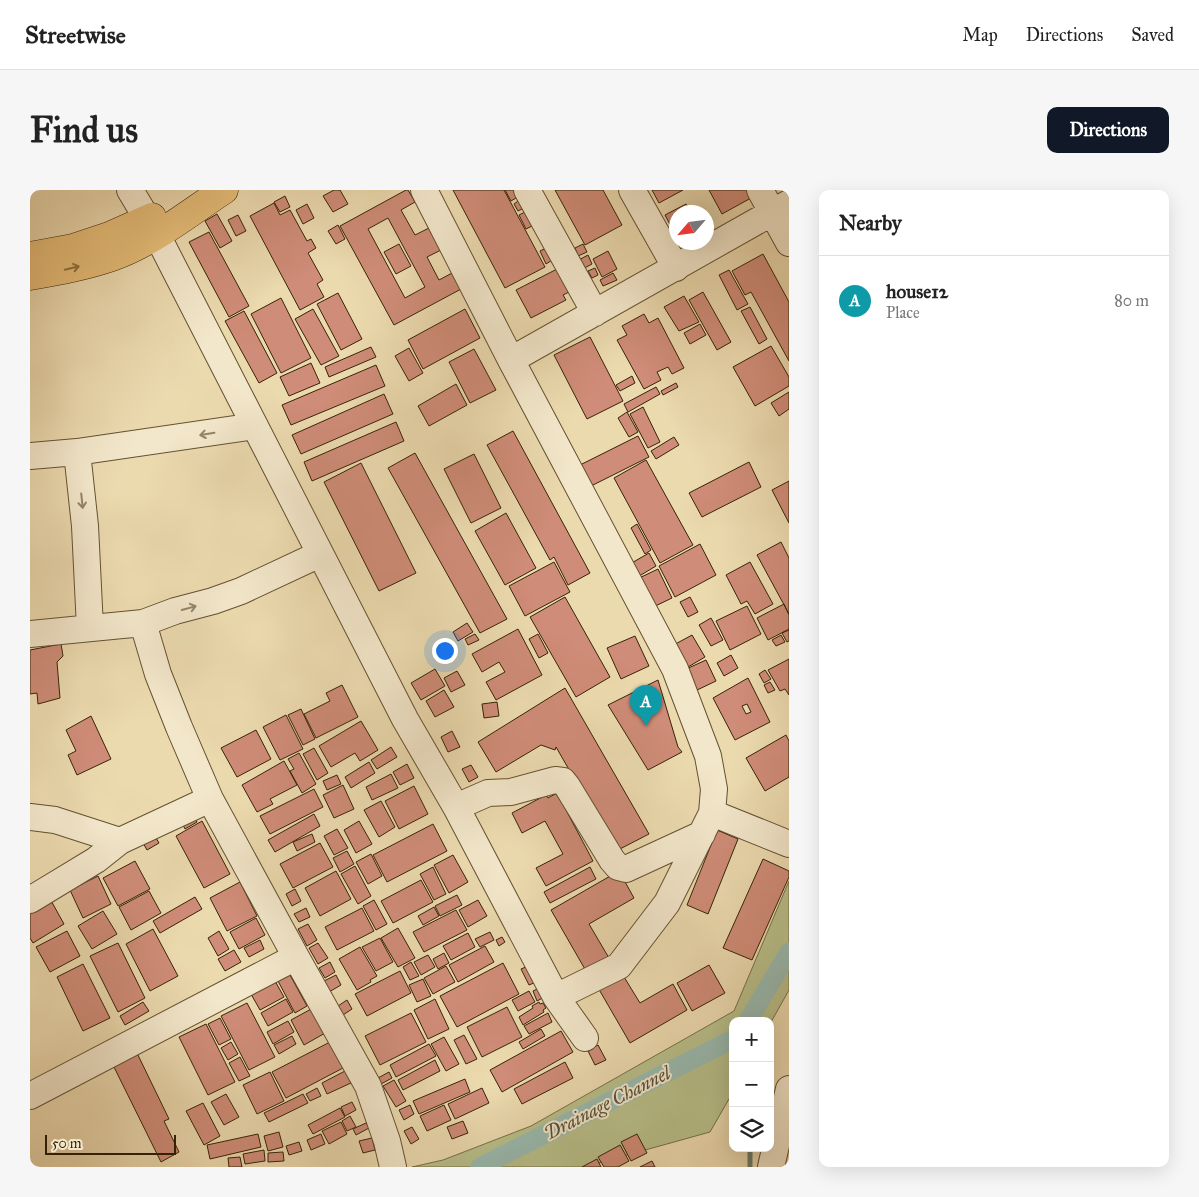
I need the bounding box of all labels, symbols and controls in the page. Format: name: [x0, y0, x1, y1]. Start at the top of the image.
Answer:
text: Streetwise: [25, 20, 126, 50]
text: Map: [962, 24, 998, 46]
text: Directions: [1026, 24, 1103, 46]
text: Saved: [1131, 24, 1174, 46]
button: Directions: [1047, 107, 1169, 153]
text: Find us: [30, 109, 138, 152]
north arrow: [669, 205, 714, 250]
text: Nearby: [839, 210, 902, 236]
one-way arrow: [64, 263, 80, 272]
text: house12: [886, 280, 948, 303]
text: A: [850, 291, 860, 310]
text: 80 m: [1114, 291, 1149, 310]
text: Place: [886, 303, 920, 322]
one-way arrow: [199, 429, 215, 439]
one-way arrow: [77, 492, 87, 508]
one-way arrow: [180, 602, 196, 612]
your location: [432, 638, 458, 664]
pin: A: [630, 685, 662, 726]
map controls: [729, 1017, 774, 1152]
button: +: [729, 1017, 774, 1062]
water label: Drainage Channel: [540, 1060, 676, 1145]
button: −: [729, 1062, 774, 1107]
button: layers: [729, 1107, 774, 1152]
scale bar: [45, 1132, 176, 1155]
text: 50 m: [52, 1135, 81, 1152]

